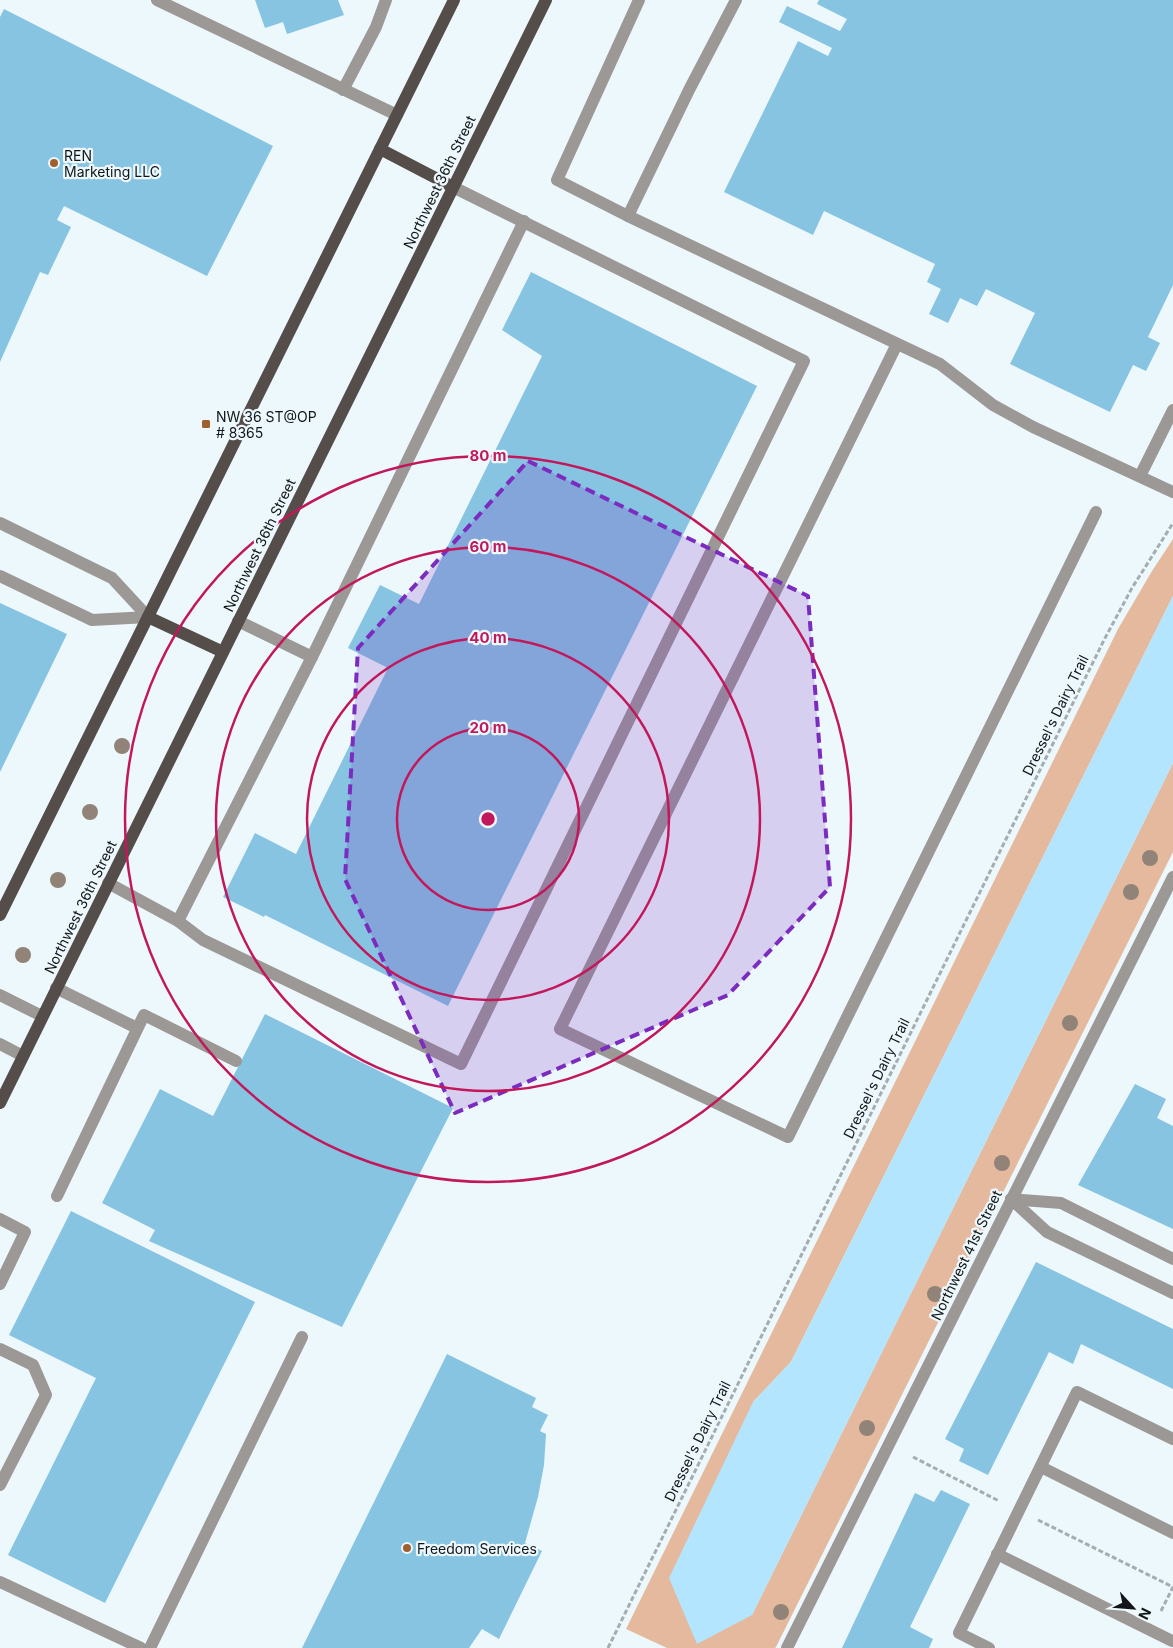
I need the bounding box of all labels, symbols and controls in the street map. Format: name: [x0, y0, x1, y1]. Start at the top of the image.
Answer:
street label: Northwest 36th Street: [399, 112, 479, 251]
place label: REN Marketing LLC: [64, 147, 160, 180]
marker: REN Marketing LLC: [48, 157, 60, 169]
place label: NW 36 ST@OP # 8365: [216, 408, 317, 441]
marker: NW 36 ST@OP # 8365: [200, 418, 212, 430]
text: 80 m: [469, 446, 507, 465]
street label: Northwest 36th Street: [219, 475, 299, 614]
text: 60 m: [469, 537, 507, 556]
text: 40 m: [469, 628, 507, 647]
street label: Dressel's Dairy Trail: [1018, 652, 1092, 778]
text: 20 m: [470, 718, 506, 737]
centre of rings: [479, 810, 497, 828]
street label: Northwest 36th Street: [40, 837, 120, 976]
street label: Dressel's Dairy Trail: [839, 1015, 913, 1141]
street label: Northwest 41st Street: [927, 1187, 1005, 1323]
street label: Dressel's Dairy Trail: [660, 1378, 734, 1504]
place label: Freedom Services: [417, 1540, 537, 1557]
marker: Freedom Services: [401, 1542, 413, 1554]
north arrow: [1108, 1583, 1158, 1633]
text: N: [1135, 1605, 1155, 1622]

